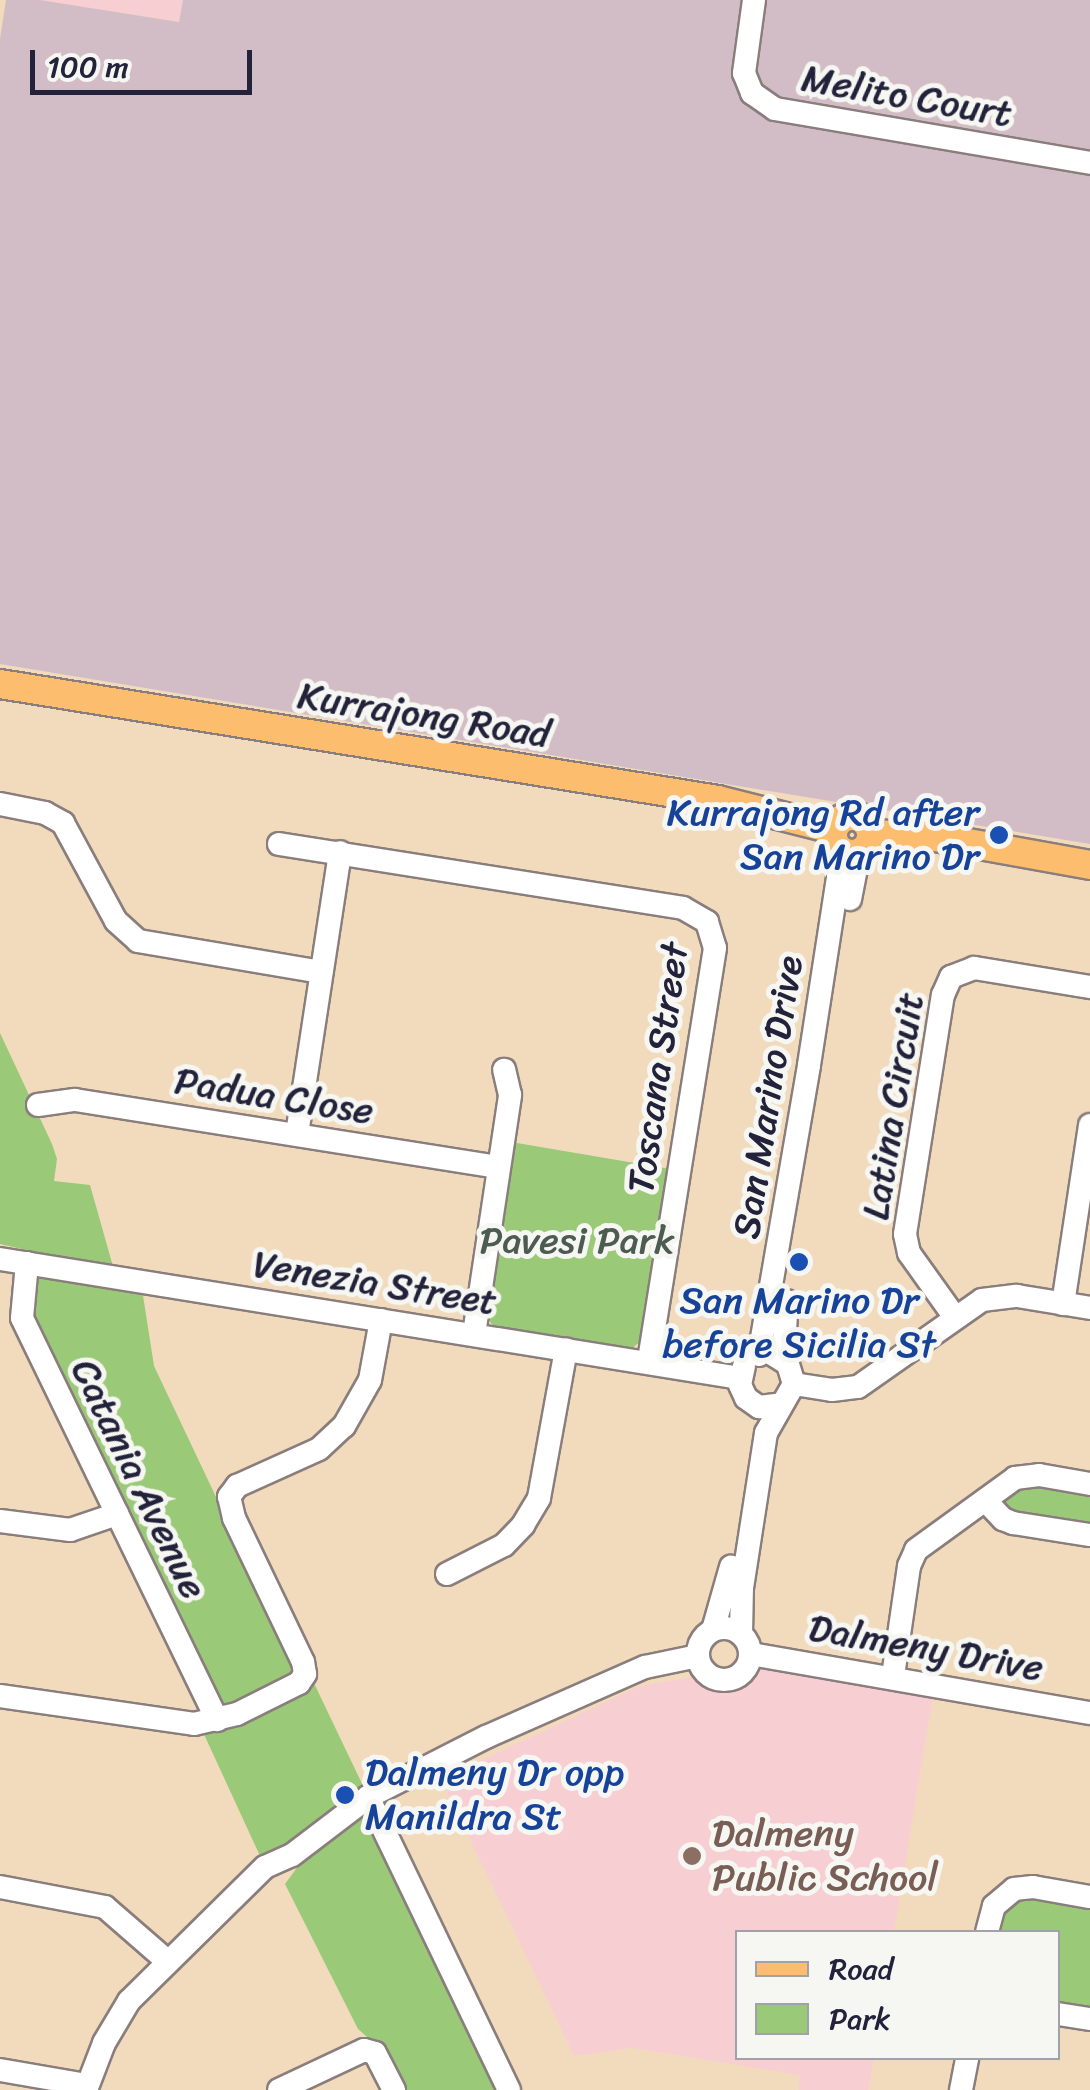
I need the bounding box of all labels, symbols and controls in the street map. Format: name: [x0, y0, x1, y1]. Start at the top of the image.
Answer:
scale bar: [35, 30, 258, 92]
text: 100 m: [47, 40, 129, 94]
street label: Melito Court: [798, 55, 1016, 137]
street label: Kurrajong Road: [295, 673, 553, 757]
place label: Kurrajong Rd after San Marino Dr: [667, 790, 979, 879]
marker: Kurrajong Rd after San Marino Dr: [988, 824, 1010, 846]
street label: Toscana Street: [618, 940, 698, 1196]
street label: San Marino Drive: [723, 953, 813, 1241]
street label: Latina Circuit: [853, 990, 933, 1222]
street label: Padua Close: [171, 1058, 377, 1134]
park label: Pavesi Park: [479, 1218, 675, 1264]
street label: Venezia Street: [249, 1241, 501, 1325]
marker: San Marino Dr before Sicilia St: [788, 1251, 810, 1273]
place label: San Marino Dr before Sicilia St: [662, 1278, 936, 1368]
street label: Catania Avenue: [62, 1352, 216, 1606]
street label: Dalmeny Drive: [805, 1605, 1047, 1691]
place label: Dalmeny Dr opp Manildra St: [365, 1750, 624, 1840]
marker: Dalmeny Dr opp Manildra St: [334, 1784, 356, 1806]
place label: Dalmeny Public School: [712, 1811, 939, 1900]
marker: Dalmeny Public School: [681, 1845, 703, 1867]
legend: [735, 1930, 1060, 2060]
text: Road: [829, 1942, 893, 1996]
text: Park: [829, 1992, 891, 2046]

